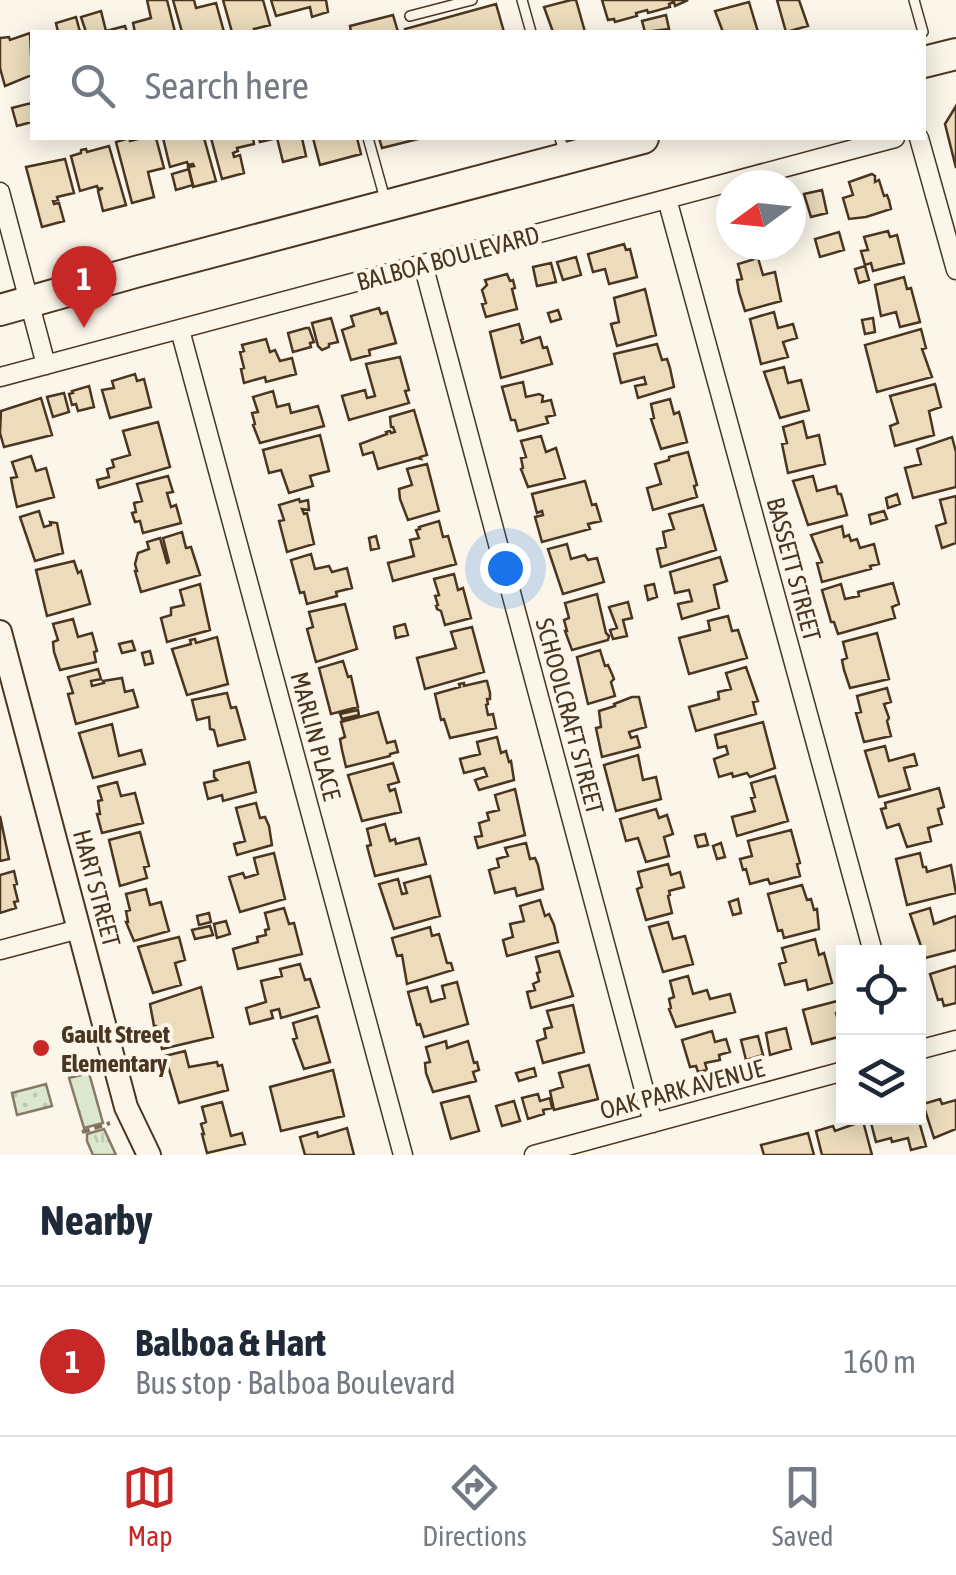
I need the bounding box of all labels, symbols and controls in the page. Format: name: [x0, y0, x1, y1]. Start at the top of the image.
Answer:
search box: [30, 30, 926, 140]
icon: search: [65, 58, 120, 113]
text: Search here: [145, 64, 309, 107]
north arrow: [716, 170, 806, 260]
street label: BALBOA BOULEVARD: [354, 220, 542, 296]
pin: 1: [52, 245, 116, 328]
street label: BASSETT STREET: [761, 494, 827, 644]
your location: [480, 543, 531, 594]
street label: SCHOOLCRAFT STREET: [530, 615, 610, 817]
street label: MARLIN PLACE: [285, 669, 347, 804]
street label: HART STREET: [68, 826, 126, 950]
map controls: [836, 945, 926, 1125]
button: locate: [836, 945, 926, 1035]
place label: Gault Street Elementary: [61, 1020, 171, 1077]
button: layers: [836, 1035, 926, 1125]
marker: Gault Street Elementary: [30, 1037, 52, 1059]
street label: OAK PARK AVENUE: [597, 1054, 768, 1124]
text: Nearby: [40, 1196, 153, 1244]
text: Balboa & Hart: [135, 1321, 326, 1364]
text: 1: [65, 1343, 80, 1380]
text: 160 m: [843, 1343, 916, 1380]
text: Bus stop · Balboa Boulevard: [135, 1364, 456, 1401]
tab: Map: [122, 1460, 177, 1552]
tab: Directions: [422, 1460, 527, 1552]
tab: Saved: [772, 1460, 834, 1552]

